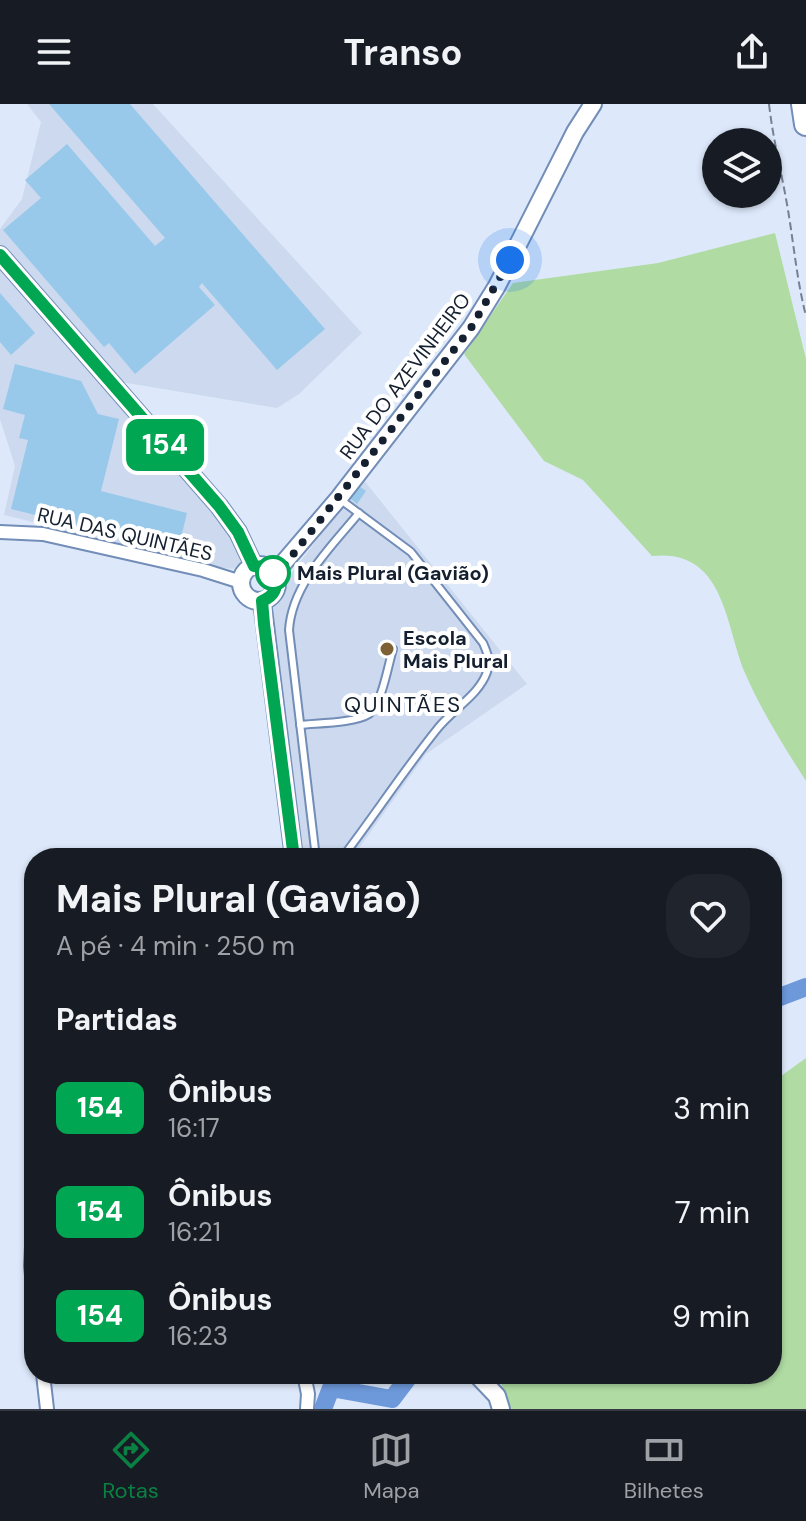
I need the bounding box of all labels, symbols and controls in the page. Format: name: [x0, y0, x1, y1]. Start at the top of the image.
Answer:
text: Transo: [344, 29, 462, 76]
icon: menu: [32, 30, 76, 74]
icon: share: [730, 30, 774, 74]
map controls: [702, 128, 782, 208]
button: layers: [702, 128, 782, 208]
your location: [490, 240, 530, 280]
street label: RUA DO AZEVINHEIRO: [334, 288, 476, 464]
line badge: 154: [119, 419, 211, 471]
text: 154: [142, 426, 188, 463]
street label: RUA DAS QUINTÃES: [35, 501, 215, 567]
marker: Mais Plural (Gavião): [256, 556, 290, 590]
place label: Mais Plural (Gavião): [297, 560, 489, 586]
place label: Escola Mais Plural: [403, 625, 508, 674]
marker: Escola Mais Plural: [378, 640, 396, 658]
district label: QUINTÃES: [344, 690, 462, 719]
text: Mais Plural (Gavião): [56, 874, 421, 924]
button: heart: [666, 874, 750, 958]
text: A pé · 4 min · 250 m: [56, 929, 295, 963]
text: Partidas: [56, 1000, 178, 1039]
text: Ônibus: [168, 1072, 272, 1111]
text: 154: [77, 1089, 123, 1126]
text: 3 min: [673, 1089, 750, 1128]
text: 16:17: [168, 1111, 220, 1145]
text: Ônibus: [168, 1176, 272, 1215]
text: 154: [77, 1193, 123, 1230]
text: 7 min: [675, 1193, 750, 1232]
text: 16:21: [168, 1215, 221, 1249]
text: Ônibus: [168, 1280, 272, 1319]
text: 154: [77, 1297, 123, 1334]
text: 9 min: [672, 1297, 750, 1336]
text: 16:23: [168, 1319, 228, 1353]
tab: Rotas: [102, 1428, 159, 1505]
tab: Mapa: [363, 1428, 419, 1505]
tab: Bilhetes: [624, 1428, 704, 1505]

